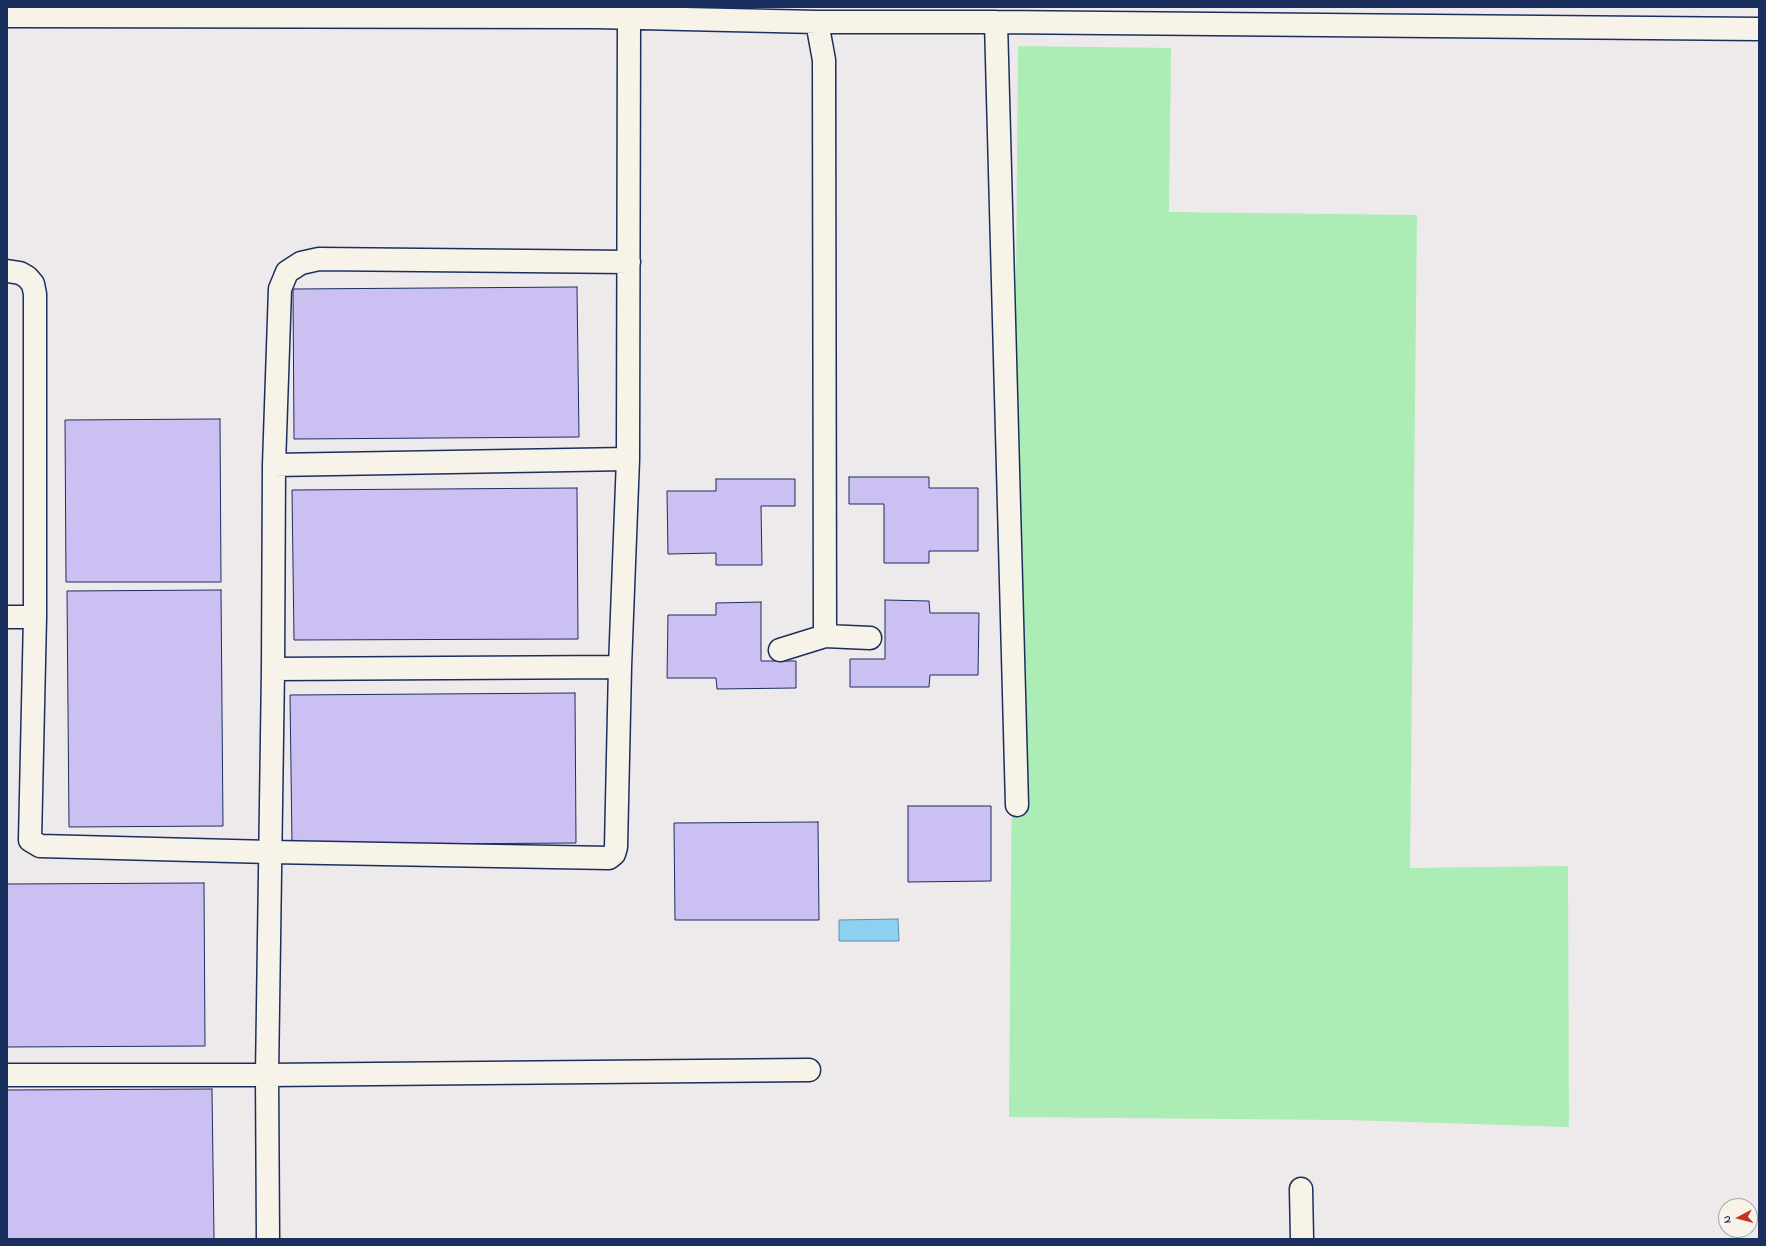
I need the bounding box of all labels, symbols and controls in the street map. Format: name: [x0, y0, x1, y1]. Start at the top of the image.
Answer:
north arrow: [1718, 1198, 1758, 1238]
text: N: [1719, 1215, 1735, 1224]

